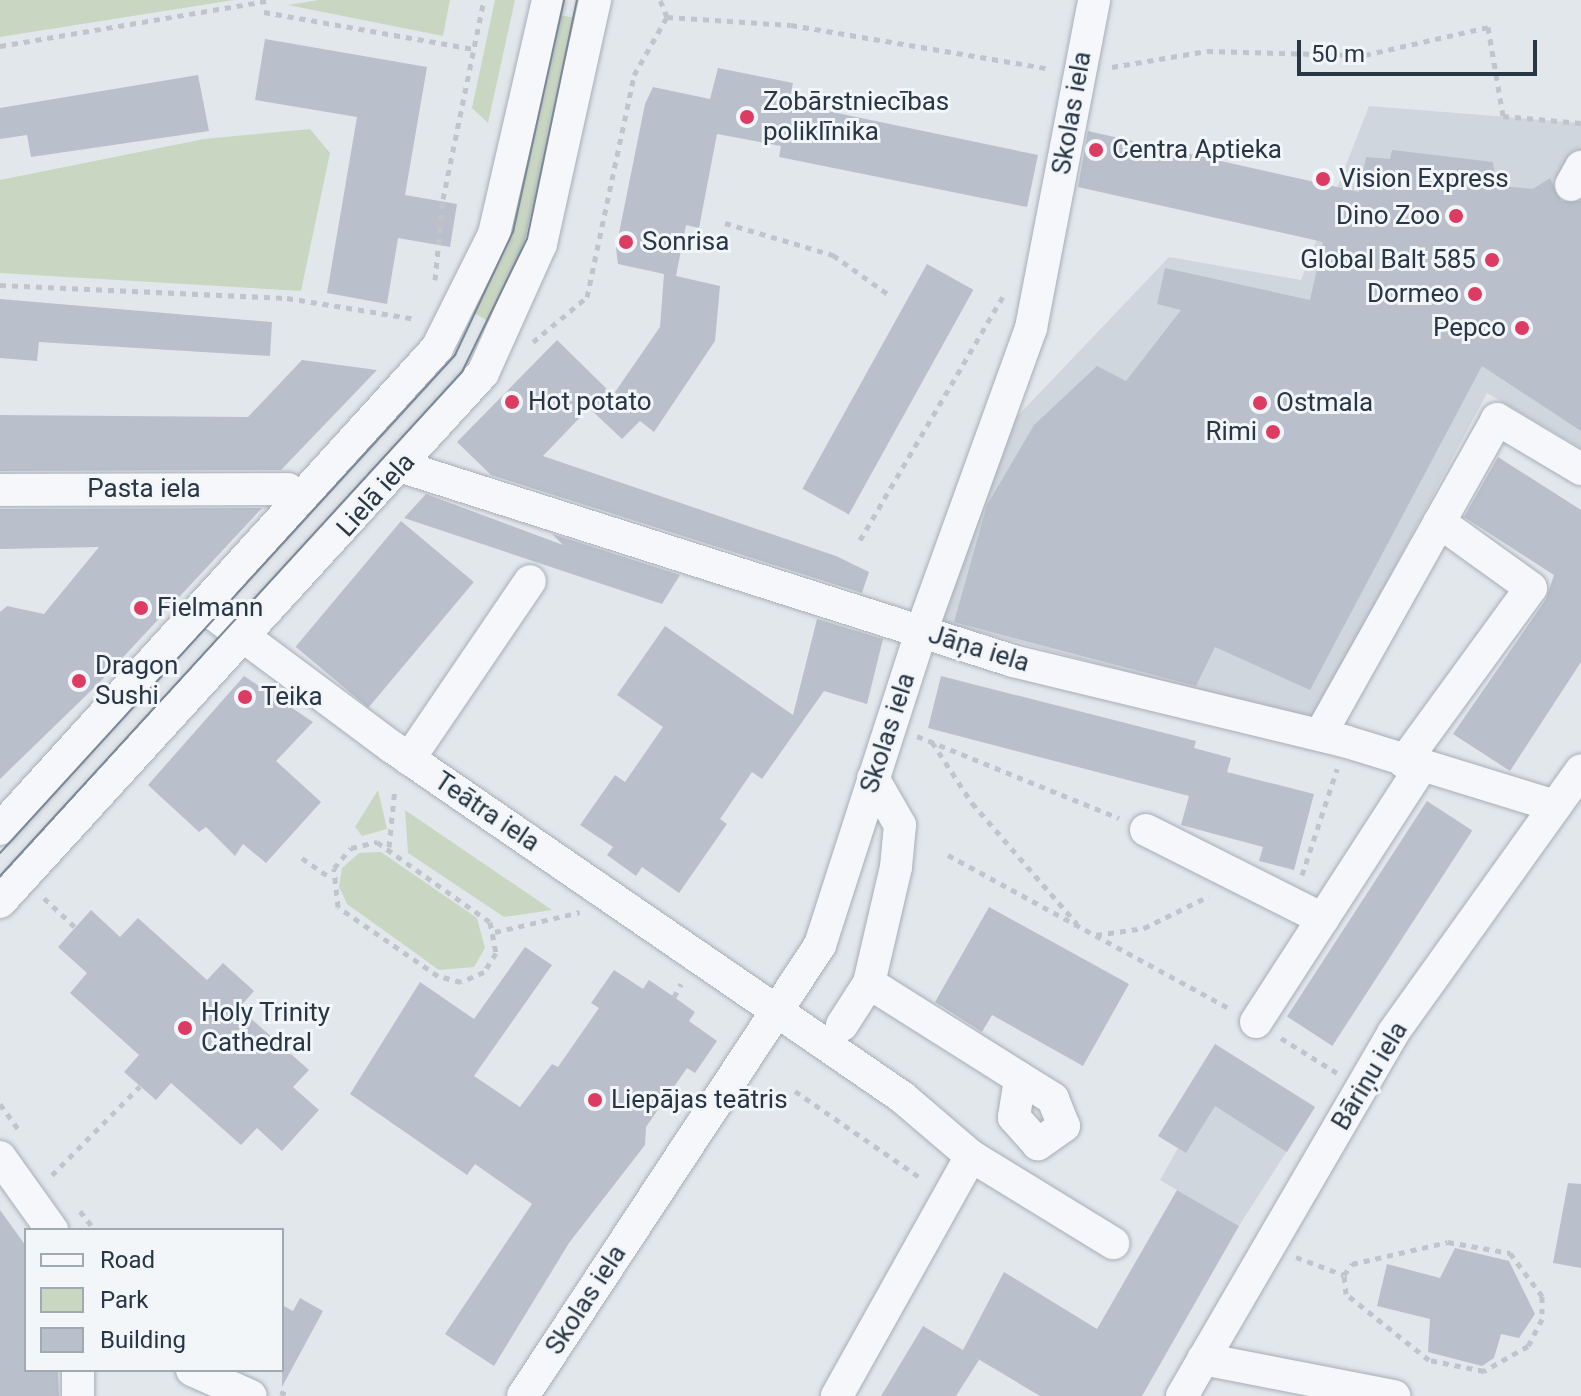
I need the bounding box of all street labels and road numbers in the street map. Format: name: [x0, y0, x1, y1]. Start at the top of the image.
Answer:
street label: Skolas iela: [1046, 49, 1098, 177]
street label: Lielā iela: [330, 447, 422, 543]
street label: Pasta iela: [87, 473, 201, 505]
street label: Jāņa iela: [925, 619, 1033, 679]
street label: Skolas iela: [854, 669, 922, 797]
street label: Teātra iela: [428, 765, 546, 859]
street label: Bāriņu iela: [1325, 1016, 1415, 1136]
street label: Skolas iela: [539, 1239, 633, 1361]

